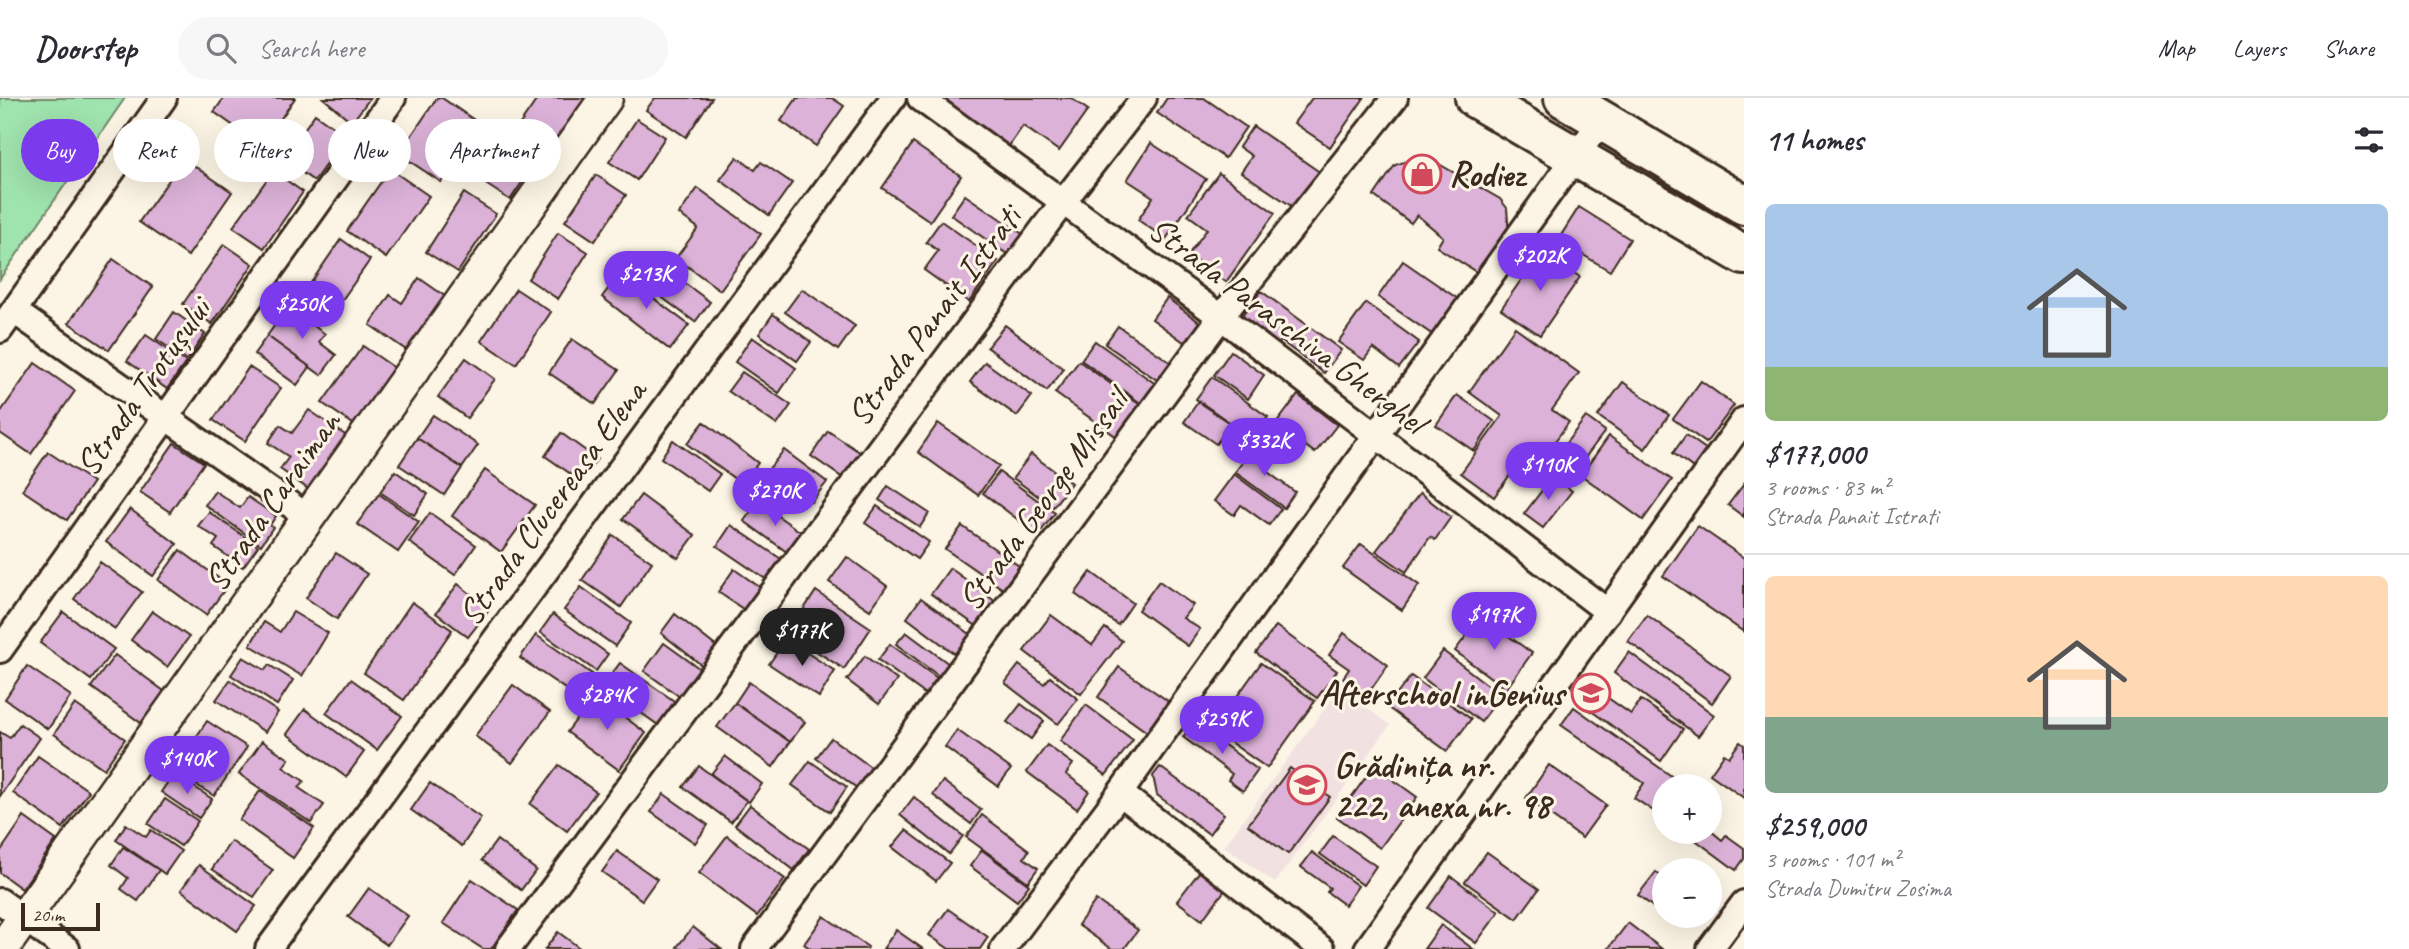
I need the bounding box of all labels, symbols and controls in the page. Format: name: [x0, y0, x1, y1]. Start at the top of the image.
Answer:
search box: [178, 17, 668, 80]
text: Doorstep: [35, 27, 136, 69]
icon: search: [202, 29, 240, 67]
text: Search here: [258, 32, 364, 65]
text: Map: [2158, 33, 2195, 63]
text: Layers: [2233, 33, 2286, 63]
text: Share: [2324, 33, 2374, 63]
chip: Buy: [21, 119, 99, 182]
chip: Rent: [113, 119, 200, 182]
chip: Filters: [214, 119, 314, 182]
chip: New: [328, 119, 411, 182]
chip: Apartment: [425, 119, 561, 182]
text: 11 homes: [1765, 121, 1863, 159]
icon: filters: [2350, 121, 2388, 159]
place label: Rodiez: [1449, 152, 1528, 197]
shop icon: Rodiez: [1401, 153, 1443, 195]
street label: Strada Panait Istrati: [837, 194, 1034, 435]
street label: Strada Paraschiva Gherghel: [1140, 206, 1439, 447]
pin: $202K: [1491, 234, 1589, 293]
text: $202K: [1513, 241, 1567, 270]
icon: home: [2014, 250, 2140, 376]
pin: $213K: [597, 252, 695, 311]
text: $213K: [619, 259, 673, 288]
pin: $250K: [253, 282, 351, 341]
street label: Strada Trotușului: [65, 286, 223, 485]
text: $250K: [276, 289, 328, 318]
street label: Strada Clucereasa Elena: [448, 369, 658, 635]
street label: Strada George Missail: [948, 376, 1142, 619]
street label: Strada Caraiman: [193, 400, 352, 600]
pin: $332K: [1215, 418, 1313, 478]
text: $332K: [1237, 426, 1291, 455]
text: $177,000: [1765, 435, 1865, 473]
pin: $110K: [1499, 442, 1597, 502]
text: $110K: [1521, 450, 1575, 479]
pin: $270K: [726, 468, 824, 528]
text: 3 rooms · 83 m²: [1765, 473, 1889, 502]
text: $270K: [749, 476, 802, 505]
text: Strada Panait Istrati: [1765, 502, 1938, 531]
pin: $197K: [1445, 592, 1543, 652]
text: $197K: [1468, 600, 1520, 629]
pin: $177K: [753, 608, 851, 668]
text: $177K: [776, 616, 828, 645]
icon: home: [2014, 622, 2140, 748]
place label: Afterschool inGenius: [1319, 671, 1568, 716]
pin: $284K: [558, 672, 656, 732]
school or university icon: Afterschool inGenius: [1570, 672, 1612, 714]
text: $284K: [580, 680, 634, 709]
pin: $259K: [1173, 696, 1271, 756]
text: $259K: [1196, 704, 1248, 733]
pin: $140K: [138, 736, 236, 796]
place label: Grădinița nr. 222, anexa nr. 98: [1334, 743, 1555, 828]
text: $140K: [160, 744, 214, 773]
school or university icon: Grădinița nr. 222, anexa nr. 98: [1286, 764, 1328, 806]
map controls: [1652, 774, 1722, 928]
button: +: [1652, 774, 1722, 844]
text: $259,000: [1765, 807, 1865, 845]
text: 3 rooms · 101 m²: [1765, 845, 1900, 874]
button: −: [1652, 858, 1722, 928]
text: Strada Dumitru Zosima: [1765, 874, 1951, 903]
scale bar: [21, 900, 100, 932]
text: 20 m: [32, 903, 64, 927]

